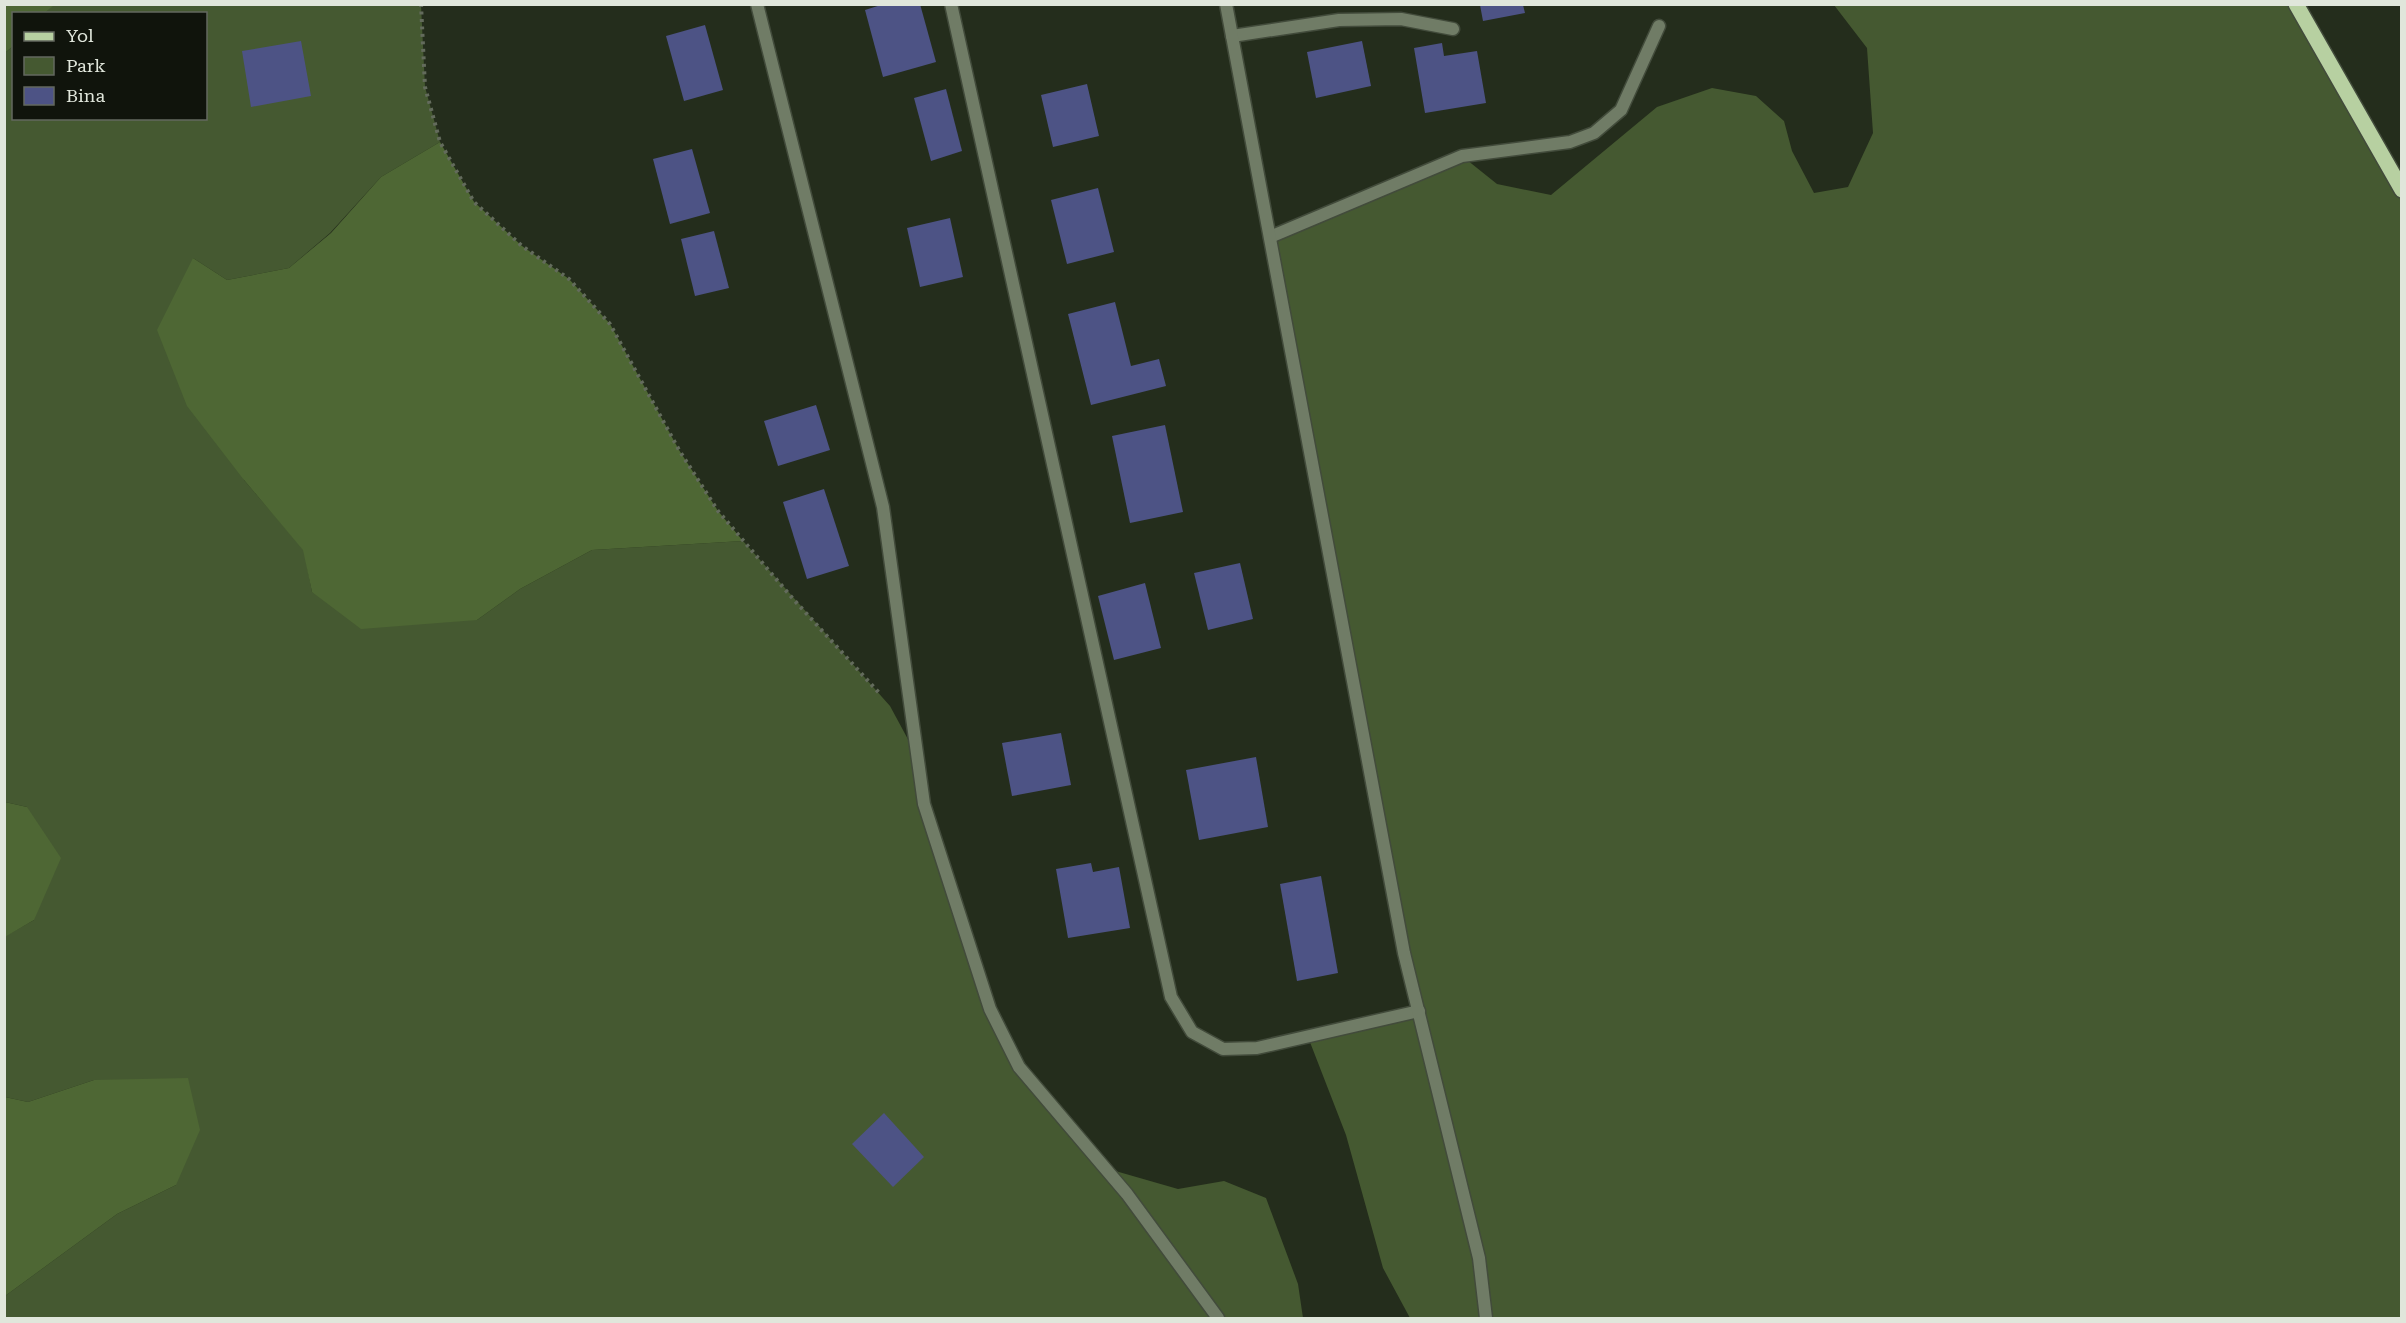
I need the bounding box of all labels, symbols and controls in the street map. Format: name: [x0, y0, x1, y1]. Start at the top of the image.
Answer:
legend: [12, 12, 207, 120]
text: Yol: [66, 25, 94, 46]
text: Park: [66, 55, 106, 76]
text: Bina: [66, 85, 105, 106]

